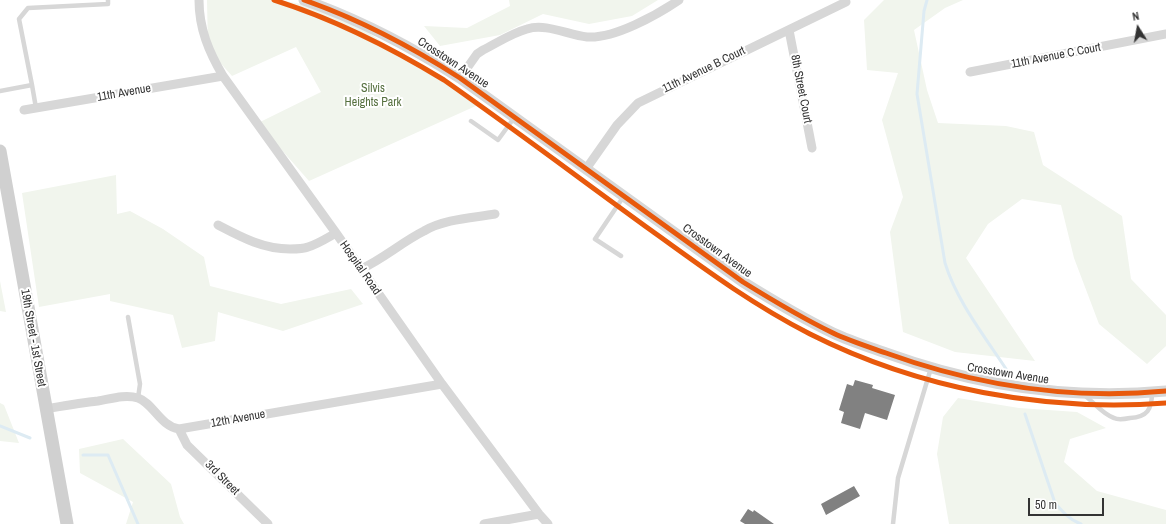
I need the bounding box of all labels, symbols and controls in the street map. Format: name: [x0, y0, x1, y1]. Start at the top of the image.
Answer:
north arrow: [1118, 8, 1158, 48]
text: N: [1131, 9, 1140, 24]
street label: Crosstown Avenue: [415, 35, 491, 91]
street label: 11th Avenue C Court: [1010, 40, 1102, 72]
street label: 11th Avenue B Court: [660, 44, 748, 96]
street label: 8th Street Court: [787, 54, 815, 124]
street label: 11th Avenue: [96, 81, 152, 105]
park label: Silvis Heights Park: [345, 82, 401, 110]
street label: Crosstown Avenue: [679, 221, 755, 281]
street label: Hospital Road: [336, 238, 384, 298]
street label: 19th Street - 1st Street: [17, 288, 49, 388]
street label: Crosstown Avenue: [966, 360, 1050, 388]
street label: 12th Avenue: [210, 407, 266, 431]
street label: 3rd Street: [202, 458, 242, 498]
scale bar: [1030, 490, 1106, 516]
text: 50 m: [1035, 497, 1057, 513]

